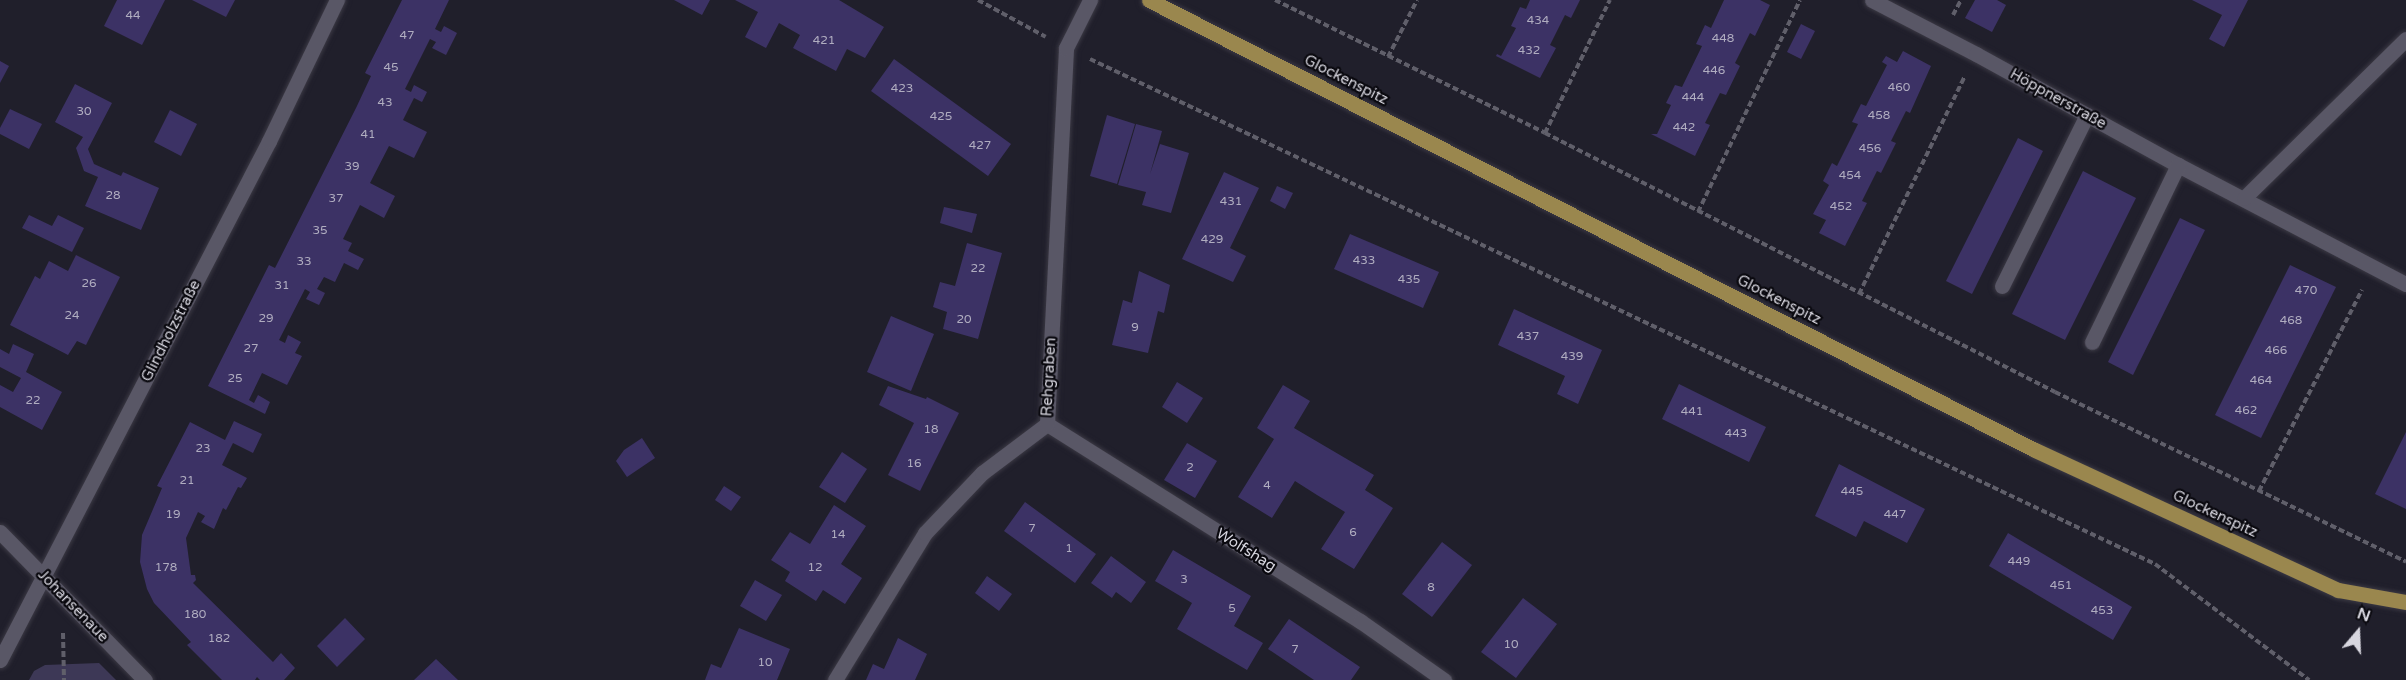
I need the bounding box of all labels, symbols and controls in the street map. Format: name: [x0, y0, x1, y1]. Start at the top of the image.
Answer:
house number: 44: [125, 9, 141, 23]
house number: 434: [1527, 14, 1549, 28]
house number: 47: [399, 29, 415, 43]
house number: 448: [1712, 32, 1734, 46]
house number: 421: [813, 34, 835, 48]
house number: 432: [1518, 44, 1540, 58]
street label: Glockenspitz: [1301, 51, 1391, 109]
house number: 45: [383, 61, 399, 75]
house number: 446: [1703, 64, 1725, 78]
street label: Höppnerstraße: [2007, 65, 2109, 133]
house number: 460: [1888, 81, 1910, 95]
house number: 423: [891, 82, 913, 96]
house number: 444: [1682, 91, 1704, 105]
house number: 43: [377, 96, 393, 110]
house number: 30: [76, 105, 92, 119]
house number: 458: [1868, 109, 1890, 123]
house number: 425: [930, 110, 952, 124]
house number: 442: [1673, 121, 1695, 135]
house number: 41: [360, 128, 376, 142]
house number: 427: [969, 139, 991, 153]
house number: 456: [1859, 142, 1881, 156]
house number: 39: [344, 160, 360, 174]
house number: 454: [1839, 169, 1861, 183]
house number: 28: [105, 189, 121, 203]
house number: 37: [328, 192, 344, 206]
house number: 431: [1220, 195, 1242, 209]
house number: 452: [1830, 200, 1852, 214]
house number: 35: [312, 224, 328, 238]
house number: 429: [1201, 233, 1223, 247]
house number: 433: [1353, 254, 1375, 268]
house number: 33: [296, 255, 312, 269]
house number: 22: [970, 262, 986, 276]
street label: Glockenspitz: [1734, 271, 1824, 329]
house number: 435: [1398, 273, 1420, 287]
house number: 26: [81, 277, 97, 291]
street label: Glindholzstraße: [138, 277, 204, 385]
house number: 31: [274, 279, 290, 293]
house number: 470: [2295, 284, 2317, 298]
house number: 24: [64, 309, 80, 323]
house number: 29: [258, 312, 274, 326]
house number: 20: [956, 313, 972, 327]
house number: 468: [2280, 314, 2302, 328]
house number: 9: [1131, 321, 1139, 335]
house number: 437: [1517, 330, 1539, 344]
street label: Rehgraben: [1038, 337, 1060, 417]
house number: 27: [243, 342, 259, 356]
house number: 466: [2265, 344, 2287, 358]
house number: 439: [1561, 350, 1583, 364]
house number: 25: [227, 372, 243, 386]
house number: 464: [2250, 374, 2272, 388]
house number: 22: [25, 394, 41, 408]
house number: 462: [2235, 404, 2257, 418]
house number: 441: [1681, 405, 1703, 419]
house number: 18: [923, 423, 939, 437]
house number: 443: [1725, 427, 1747, 441]
house number: 23: [195, 442, 211, 456]
house number: 16: [906, 457, 922, 471]
house number: 2: [1186, 461, 1194, 475]
house number: 21: [179, 474, 195, 488]
house number: 4: [1263, 479, 1271, 493]
house number: 445: [1841, 485, 1863, 499]
street label: Glockenspitz: [2170, 487, 2260, 541]
house number: 19: [165, 508, 181, 522]
house number: 447: [1884, 508, 1906, 522]
house number: 7: [1028, 522, 1036, 536]
street label: Wolfshag: [1213, 525, 1279, 575]
house number: 6: [1349, 526, 1357, 540]
house number: 14: [830, 528, 846, 542]
house number: 1: [1065, 542, 1073, 556]
house number: 449: [2008, 555, 2030, 569]
house number: 178: [155, 561, 177, 575]
house number: 12: [807, 561, 823, 575]
street label: Johansenaue: [34, 566, 112, 646]
house number: 3: [1180, 573, 1188, 587]
house number: 451: [2050, 579, 2072, 593]
house number: 8: [1427, 581, 1435, 595]
house number: 5: [1228, 602, 1236, 616]
north arrow: [2328, 602, 2388, 662]
text: N: [2355, 603, 2373, 627]
house number: 453: [2091, 604, 2113, 618]
house number: 180: [184, 608, 206, 622]
house number: 182: [208, 632, 230, 646]
house number: 10: [1503, 638, 1519, 652]
house number: 7: [1291, 643, 1299, 657]
house number: 10: [757, 656, 773, 670]

